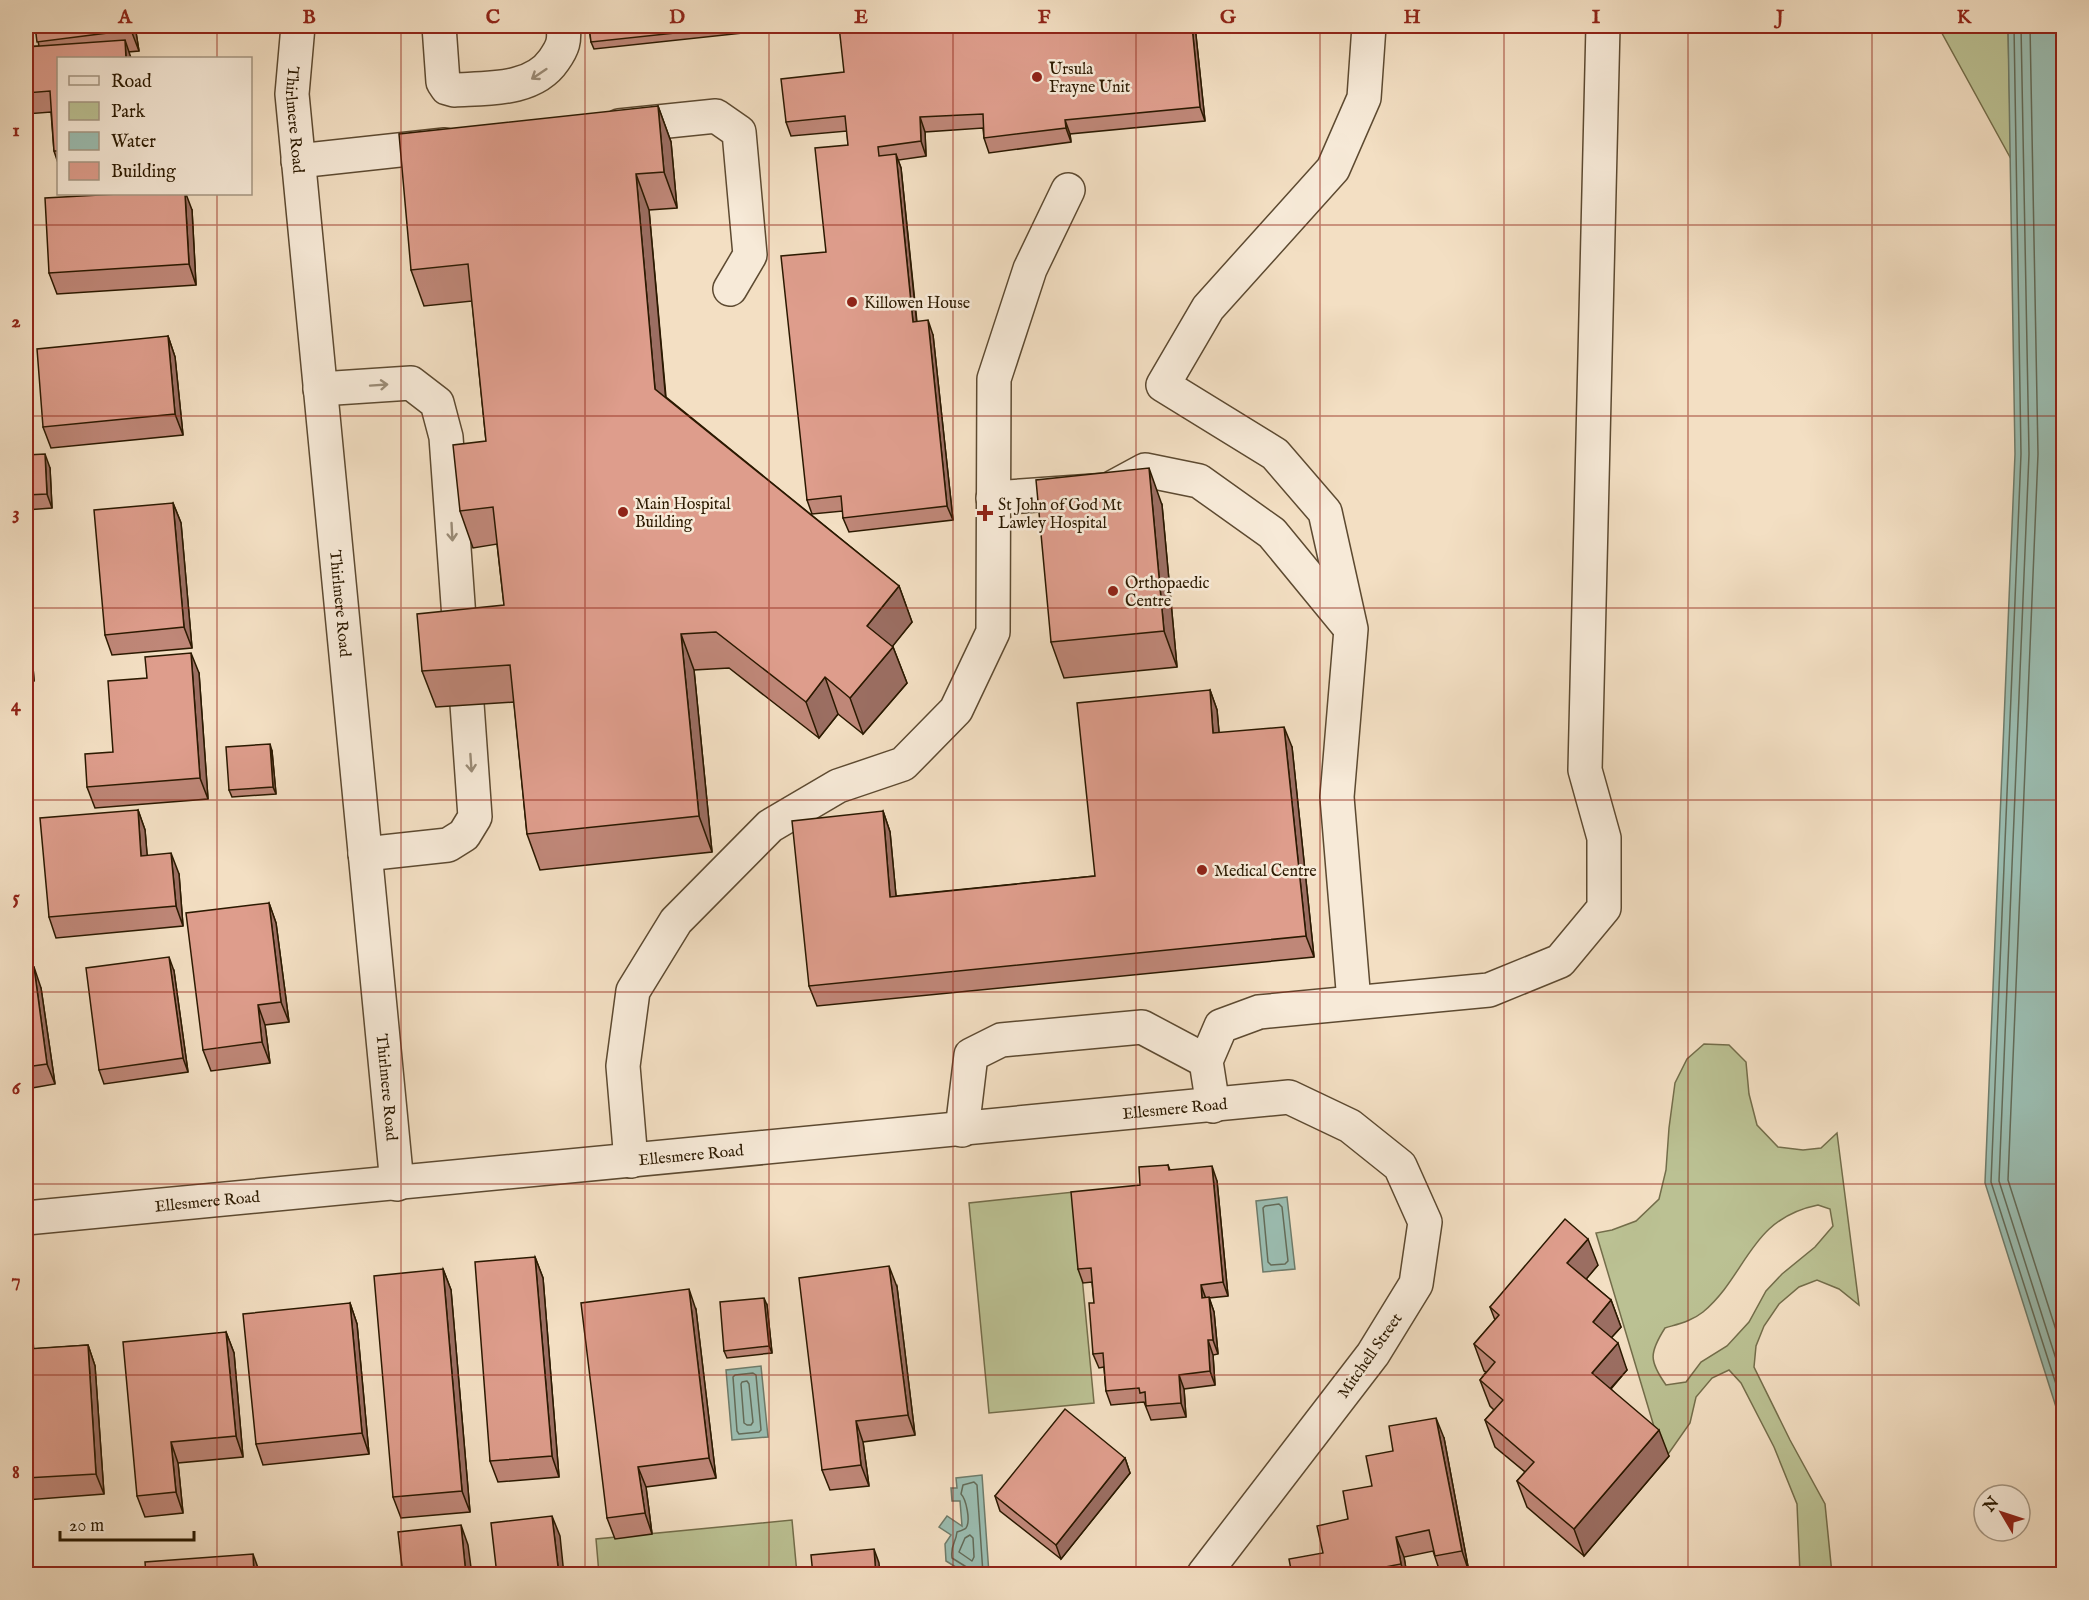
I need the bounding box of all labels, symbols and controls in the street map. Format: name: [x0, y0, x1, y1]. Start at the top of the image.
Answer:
text: A: [117, 5, 133, 30]
text: B: [302, 5, 316, 30]
text: C: [486, 5, 500, 30]
text: D: [669, 5, 685, 30]
text: E: [854, 5, 868, 30]
text: F: [1038, 5, 1051, 30]
text: G: [1220, 5, 1237, 30]
text: H: [1403, 5, 1421, 30]
text: I: [1592, 5, 1601, 30]
text: J: [1773, 5, 1785, 30]
text: K: [1957, 5, 1973, 30]
legend: [57, 57, 252, 195]
place label: Ursula Frayne Unit: [1049, 60, 1131, 98]
street label: Thirlmere Road: [280, 65, 308, 175]
one-way arrow: [531, 68, 548, 81]
marker: Ursula Frayne Unit: [1030, 70, 1044, 84]
text: Road: [111, 71, 152, 94]
text: Park: [111, 101, 146, 124]
text: 1: [12, 118, 20, 143]
text: Water: [111, 131, 156, 154]
text: Building: [111, 161, 176, 184]
place label: Killowen House: [864, 294, 970, 314]
marker: Killowen House: [845, 295, 859, 309]
text: 2: [11, 309, 21, 334]
one-way arrow: [368, 379, 388, 390]
place label: Main Hospital Building: [635, 495, 731, 533]
place label: St John of God Mt Lawley Hospital: [998, 496, 1123, 534]
text: 3: [12, 501, 20, 526]
marker: St John of God Mt Lawley Hospital: [976, 504, 994, 522]
marker: Main Hospital Building: [616, 505, 630, 519]
one-way arrow: [447, 521, 458, 541]
street label: Thirlmere Road: [324, 549, 354, 658]
place label: Orthopaedic Centre: [1125, 574, 1209, 612]
marker: Orthopaedic Centre: [1106, 584, 1120, 598]
text: 4: [11, 693, 22, 718]
one-way arrow: [466, 752, 477, 772]
place label: Medical Centre: [1214, 862, 1317, 882]
marker: Medical Centre: [1195, 863, 1209, 877]
text: 5: [12, 885, 20, 910]
street label: Thirlmere Road: [371, 1033, 401, 1142]
text: 6: [12, 1076, 22, 1101]
street label: Ellesmere Road: [1122, 1095, 1229, 1125]
street label: Ellesmere Road: [638, 1141, 745, 1171]
street label: Ellesmere Road: [154, 1188, 261, 1218]
text: 7: [11, 1268, 21, 1293]
street label: Mitchell Street: [1334, 1309, 1408, 1403]
text: 8: [12, 1460, 20, 1485]
north arrow: [1972, 1483, 2032, 1543]
text: N: [1979, 1493, 2004, 1517]
scale bar: [60, 1504, 194, 1542]
text: 20 m: [69, 1515, 104, 1538]

